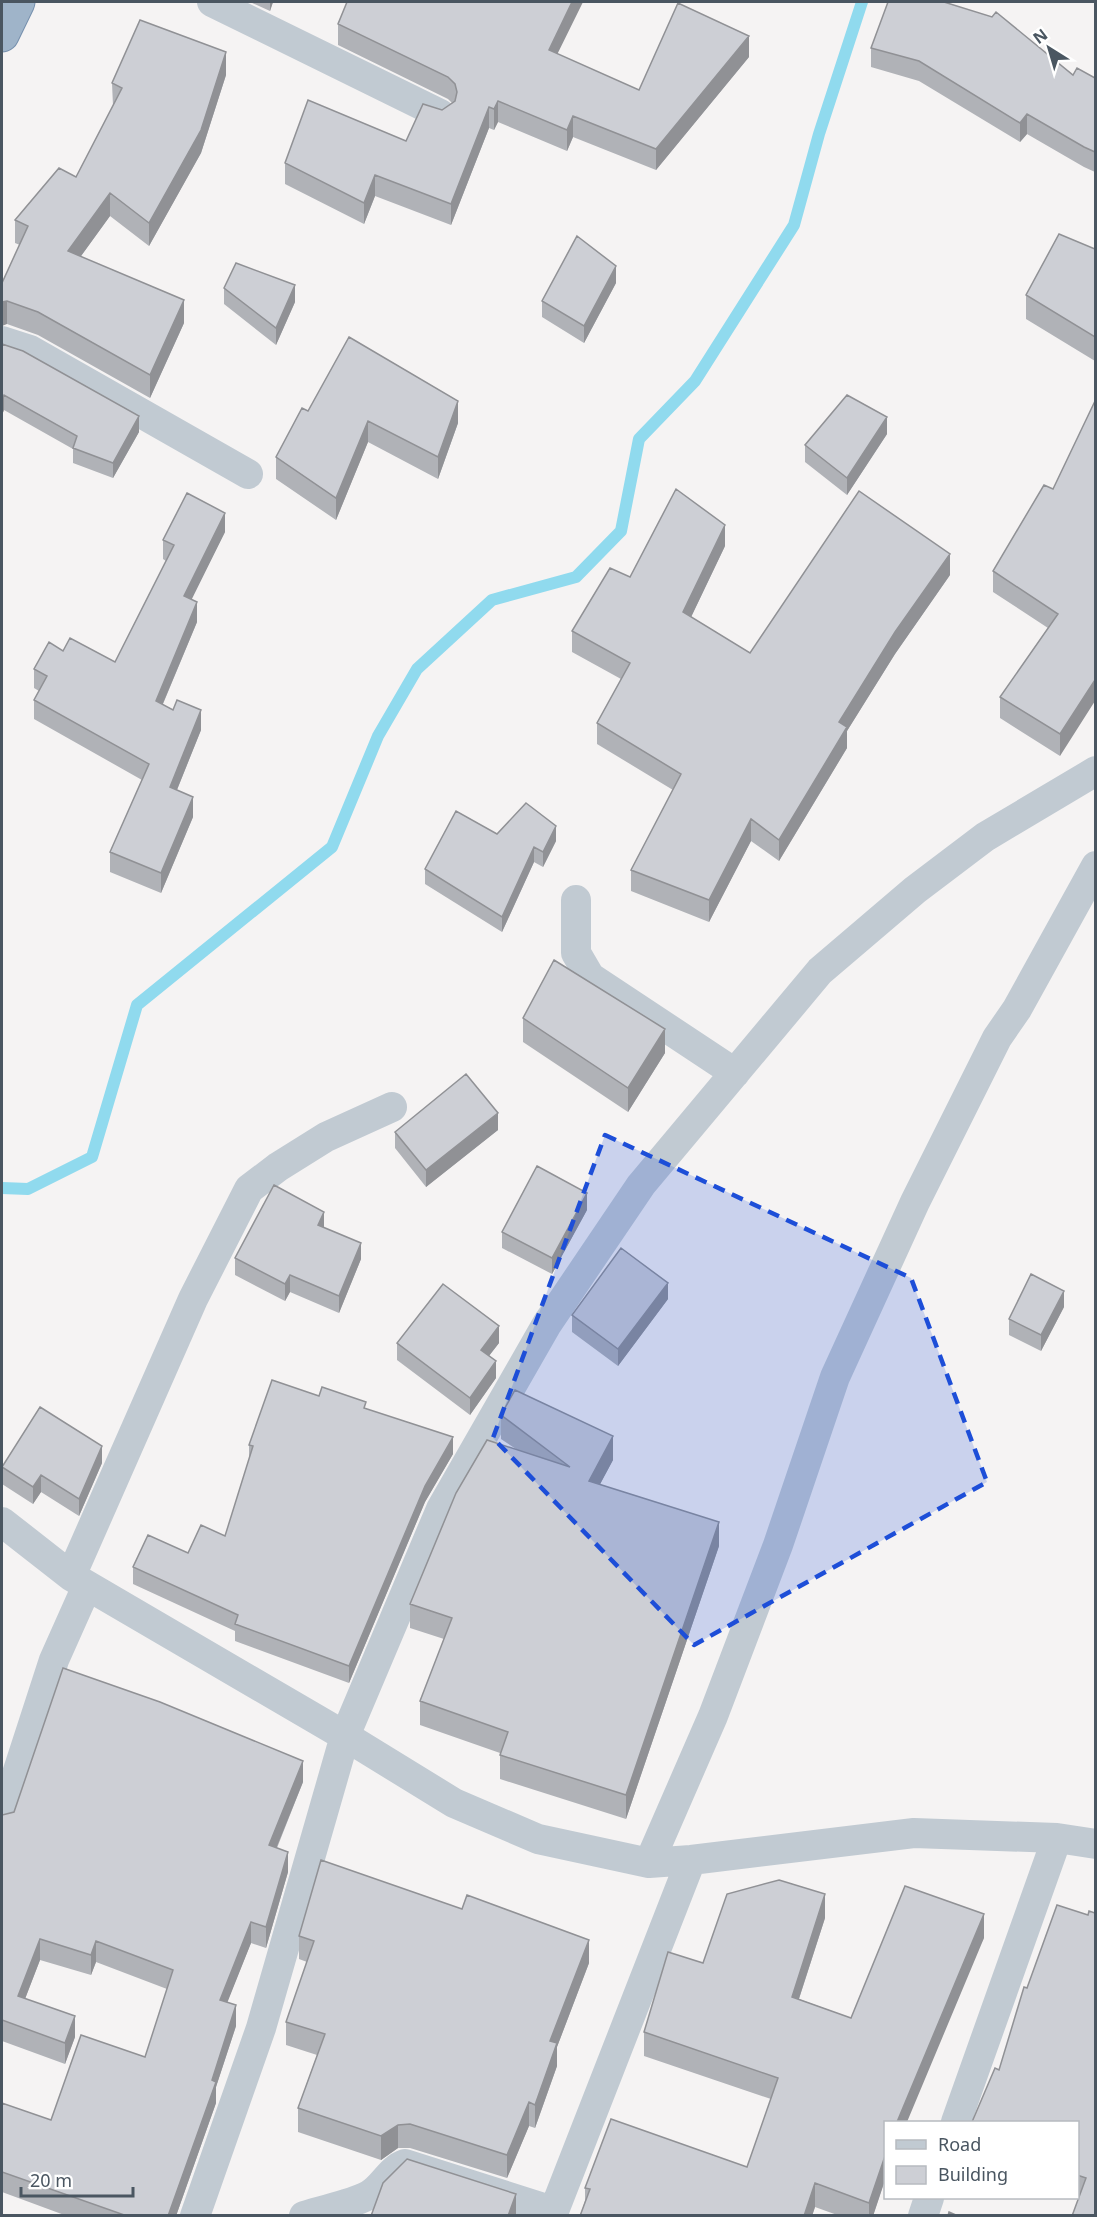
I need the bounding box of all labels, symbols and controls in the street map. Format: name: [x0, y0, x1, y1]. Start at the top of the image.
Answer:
north arrow: [1019, 18, 1079, 78]
text: N: [1028, 23, 1052, 49]
legend: [884, 2121, 1079, 2199]
text: Road: [938, 2132, 981, 2156]
scale bar: [21, 2160, 134, 2198]
text: Building: [938, 2162, 1008, 2186]
text: 20 m: [30, 2168, 72, 2192]

